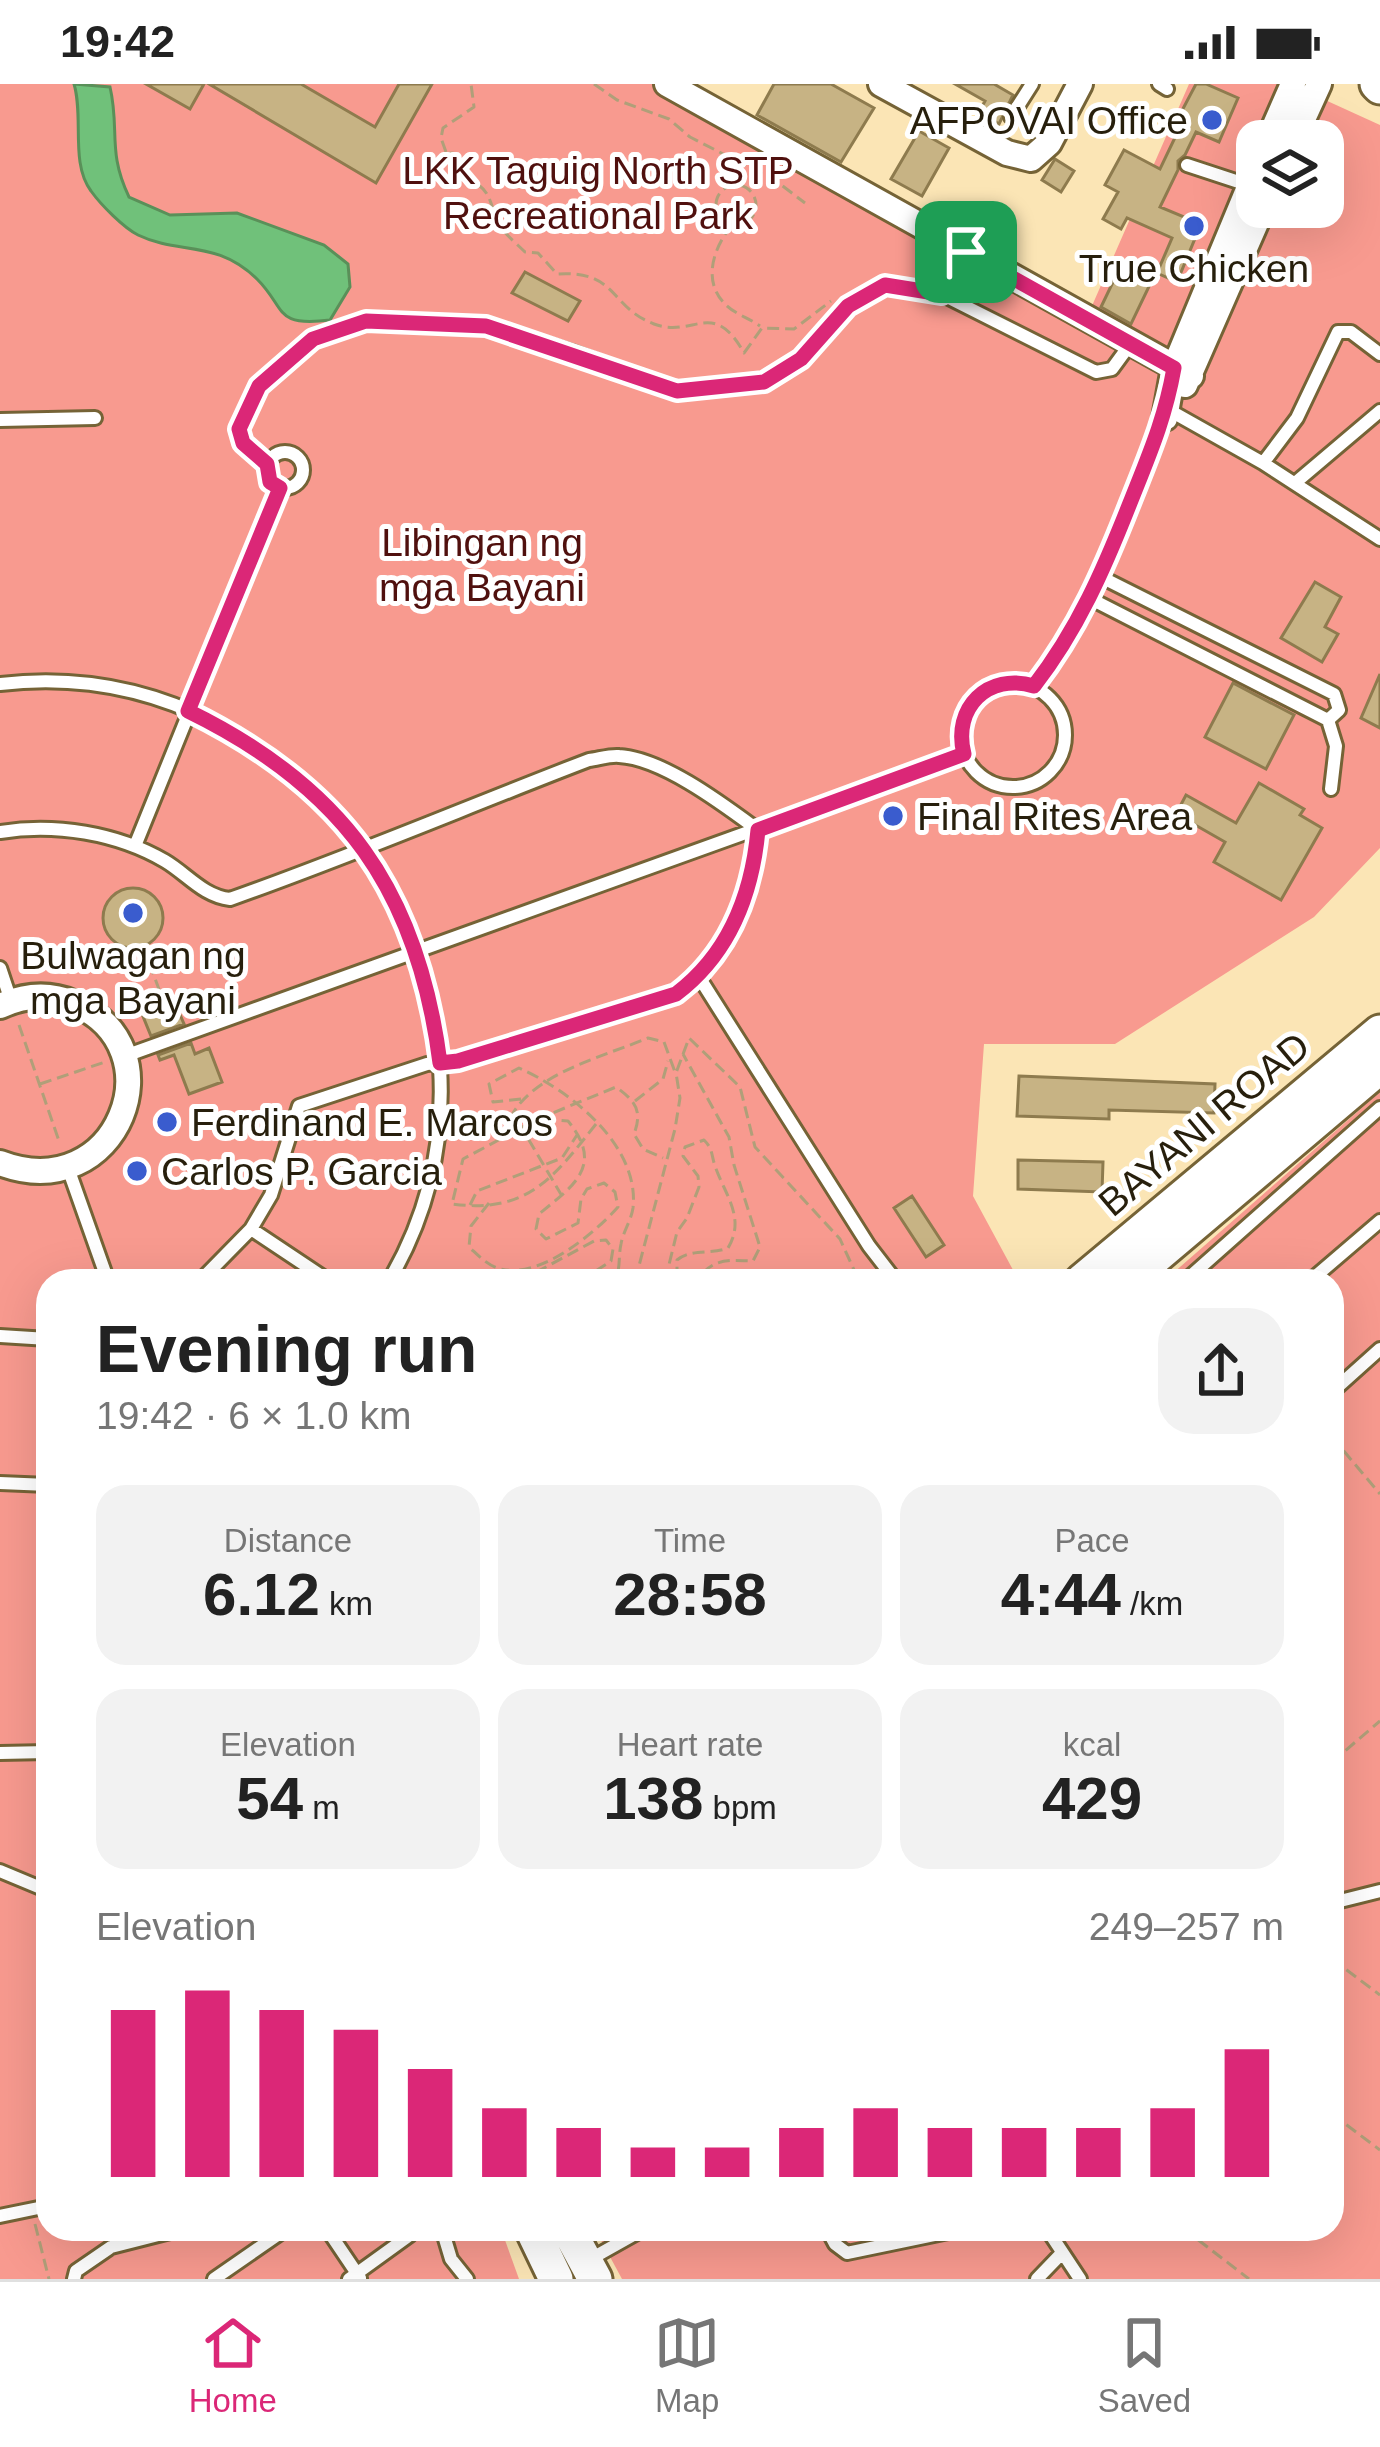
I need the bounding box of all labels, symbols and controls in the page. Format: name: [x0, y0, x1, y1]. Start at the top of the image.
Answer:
text: 19:42: [60, 16, 175, 67]
place label: AFPOVAI Office: [910, 99, 1188, 142]
marker: AFPOVAI Office: [1199, 107, 1225, 133]
map controls: [1236, 120, 1344, 228]
button: layers: [1236, 120, 1344, 228]
park label: LKK Taguig North STP Recreational Park: [402, 149, 794, 237]
pin: [915, 201, 1017, 303]
marker: True Chicken: [1181, 213, 1207, 239]
icon: arrive: [933, 219, 999, 285]
place label: True Chicken: [1079, 247, 1309, 290]
park label: Libingan ng mga Bayani: [379, 521, 585, 609]
place label: Final Rites Area: [917, 795, 1193, 838]
marker: Final Rites Area: [880, 803, 906, 829]
marker: Bulwagan ng mga Bayani: [120, 900, 146, 926]
place label: Bulwagan ng mga Bayani: [20, 934, 246, 1022]
street label: BAYANI ROAD: [1090, 1024, 1318, 1224]
place label: Ferdinand E. Marcos: [191, 1101, 553, 1144]
marker: Ferdinand E. Marcos: [154, 1109, 180, 1135]
place label: Carlos P. Garcia: [161, 1150, 442, 1193]
marker: Carlos P. Garcia: [124, 1158, 150, 1184]
button: share: [1158, 1308, 1284, 1434]
text: Evening run: [96, 1312, 477, 1386]
text: 19:42 · 6 × 1.0 km: [96, 1394, 411, 1437]
text: Distance: [224, 1522, 352, 1559]
text: Time: [654, 1522, 726, 1559]
text: Pace: [1054, 1522, 1130, 1559]
text: 6.12: [203, 1561, 320, 1628]
text: 28:58: [613, 1561, 767, 1628]
text: 4:44: [1001, 1561, 1121, 1628]
text: km: [320, 1585, 373, 1622]
text: /km: [1121, 1585, 1183, 1622]
text: Elevation: [220, 1726, 356, 1763]
text: Heart rate: [617, 1726, 763, 1763]
text: kcal: [1063, 1726, 1121, 1763]
text: 54: [236, 1765, 303, 1832]
text: 138: [603, 1765, 703, 1832]
text: 429: [1042, 1765, 1142, 1832]
text: m: [303, 1789, 340, 1826]
text: bpm: [703, 1789, 777, 1826]
text: Elevation: [96, 1905, 256, 1948]
text: 249–257 m: [1089, 1905, 1284, 1948]
tab: Home: [189, 2310, 277, 2420]
tab: Map: [654, 2310, 720, 2420]
tab: Saved: [1098, 2310, 1191, 2420]

